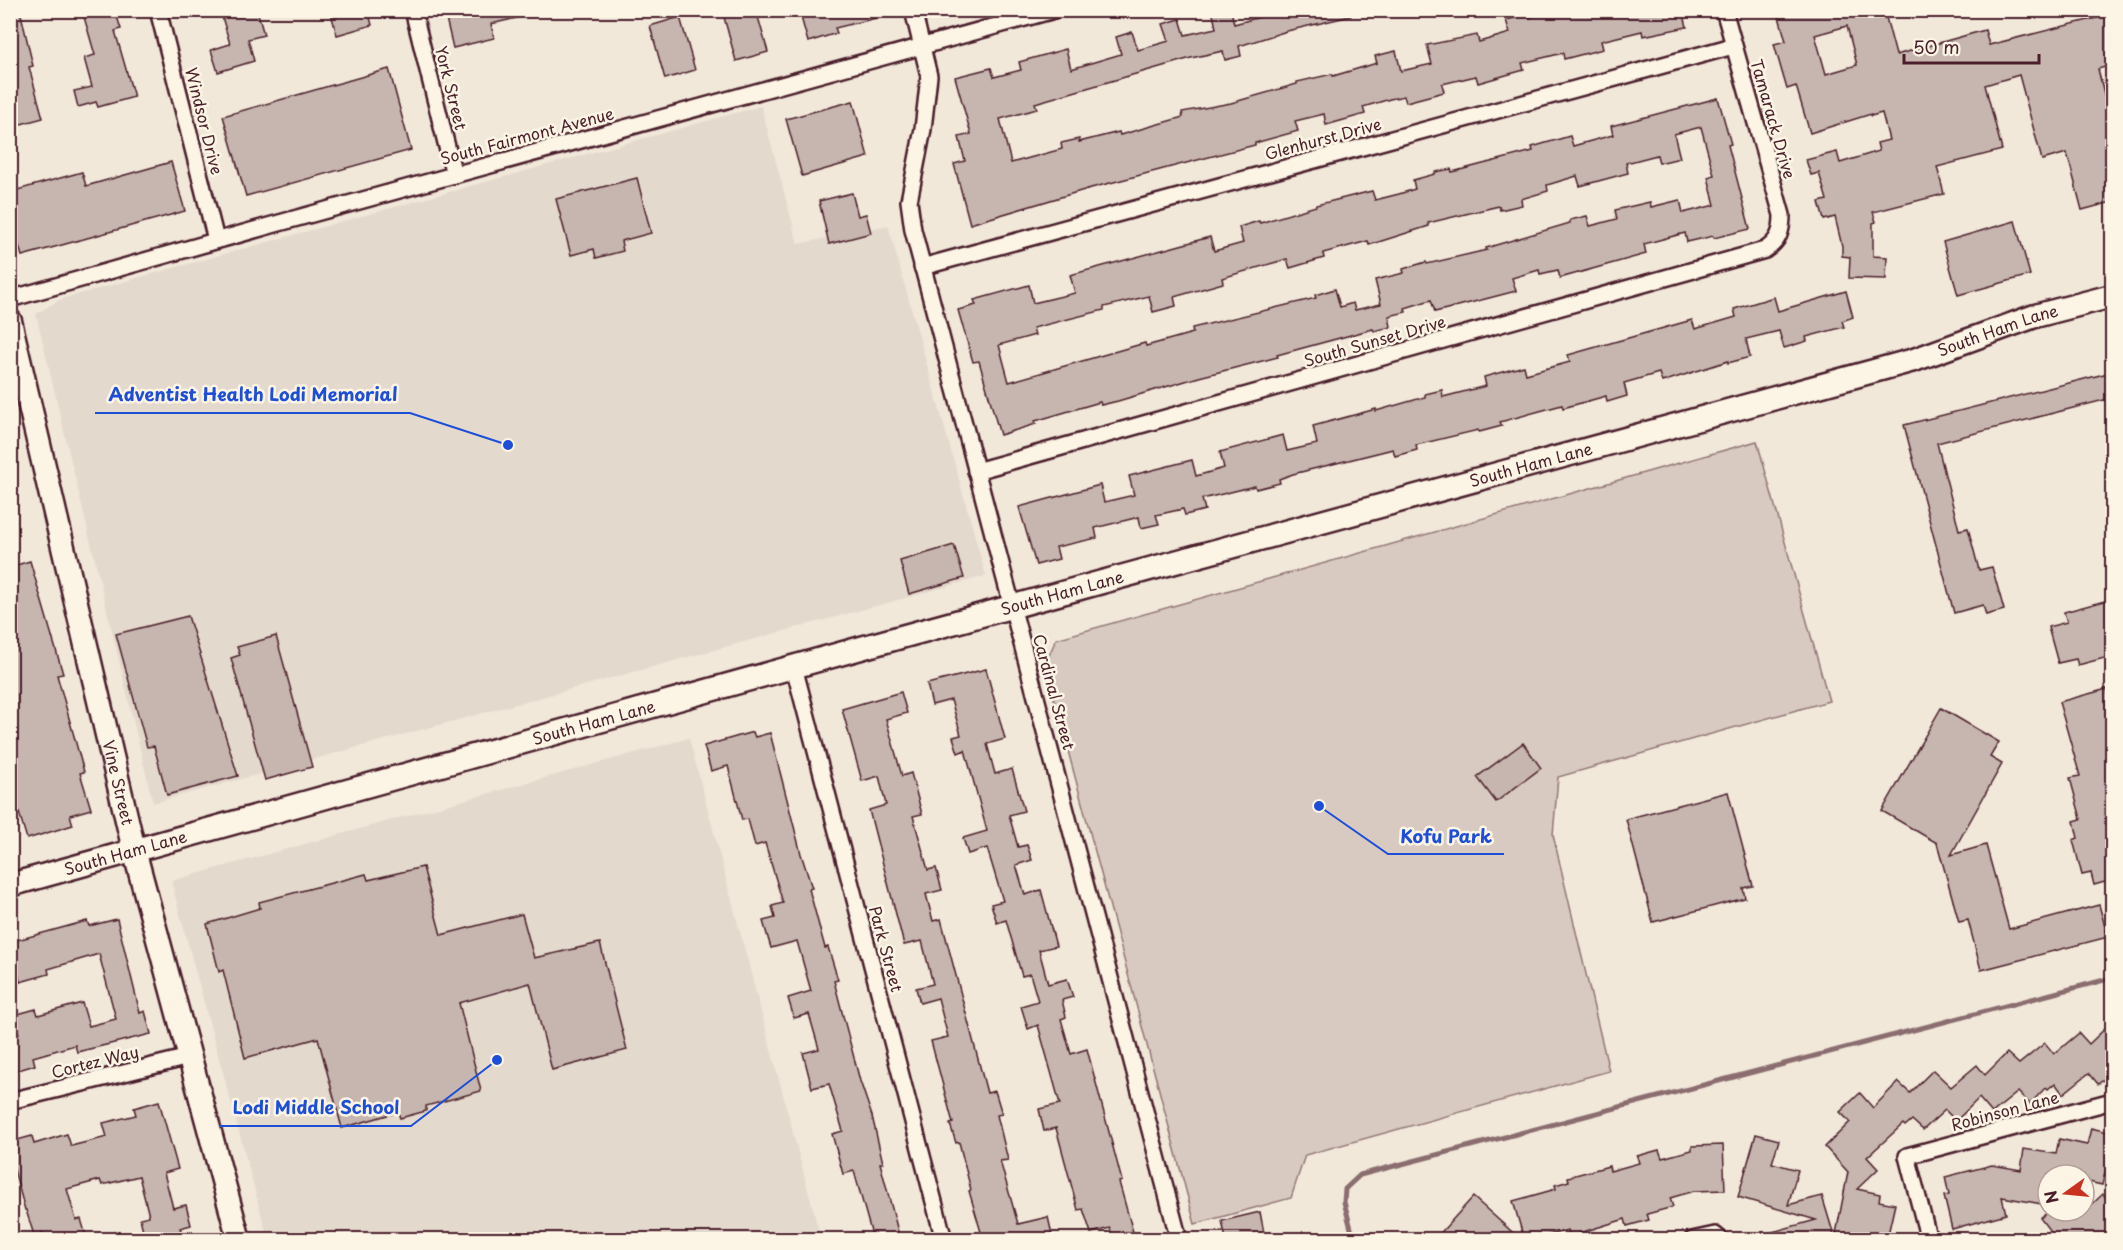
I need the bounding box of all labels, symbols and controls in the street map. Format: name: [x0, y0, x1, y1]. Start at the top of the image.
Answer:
scale bar: [1904, 27, 2039, 65]
text: 50 m: [1913, 33, 1960, 60]
street label: York Street: [430, 43, 474, 133]
street label: Tamarack Drive: [1745, 56, 1803, 181]
street label: Windsor Drive: [180, 65, 230, 177]
street label: South Fairmont Avenue: [437, 100, 616, 170]
street label: Glenhurst Drive: [1262, 111, 1384, 165]
street label: South Ham Lane: [1934, 298, 2060, 362]
street label: South Sunset Drive: [1301, 308, 1449, 372]
callout: Adventist Health Lodi Memorial: [95, 377, 410, 413]
text: Adventist Health Lodi Memorial: [109, 380, 397, 407]
street label: South Ham Lane: [1467, 435, 1595, 492]
street label: South Ham Lane: [998, 564, 1126, 620]
street label: Cardinal Street: [1028, 631, 1082, 753]
street label: South Ham Lane: [529, 693, 658, 750]
street label: Vine Street: [98, 737, 141, 828]
callout: Kofu Park: [1388, 818, 1504, 854]
text: Kofu Park: [1400, 822, 1492, 849]
street label: South Ham Lane: [61, 823, 189, 880]
street label: Park Street: [864, 903, 910, 994]
street label: Cortez Way: [49, 1039, 141, 1083]
street label: Robinson Lane: [1948, 1084, 2061, 1136]
callout: Lodi Middle School: [220, 1090, 411, 1126]
text: Lodi Middle School: [233, 1093, 399, 1120]
north arrow: [2036, 1163, 2096, 1223]
text: N: [2037, 1188, 2064, 1206]

